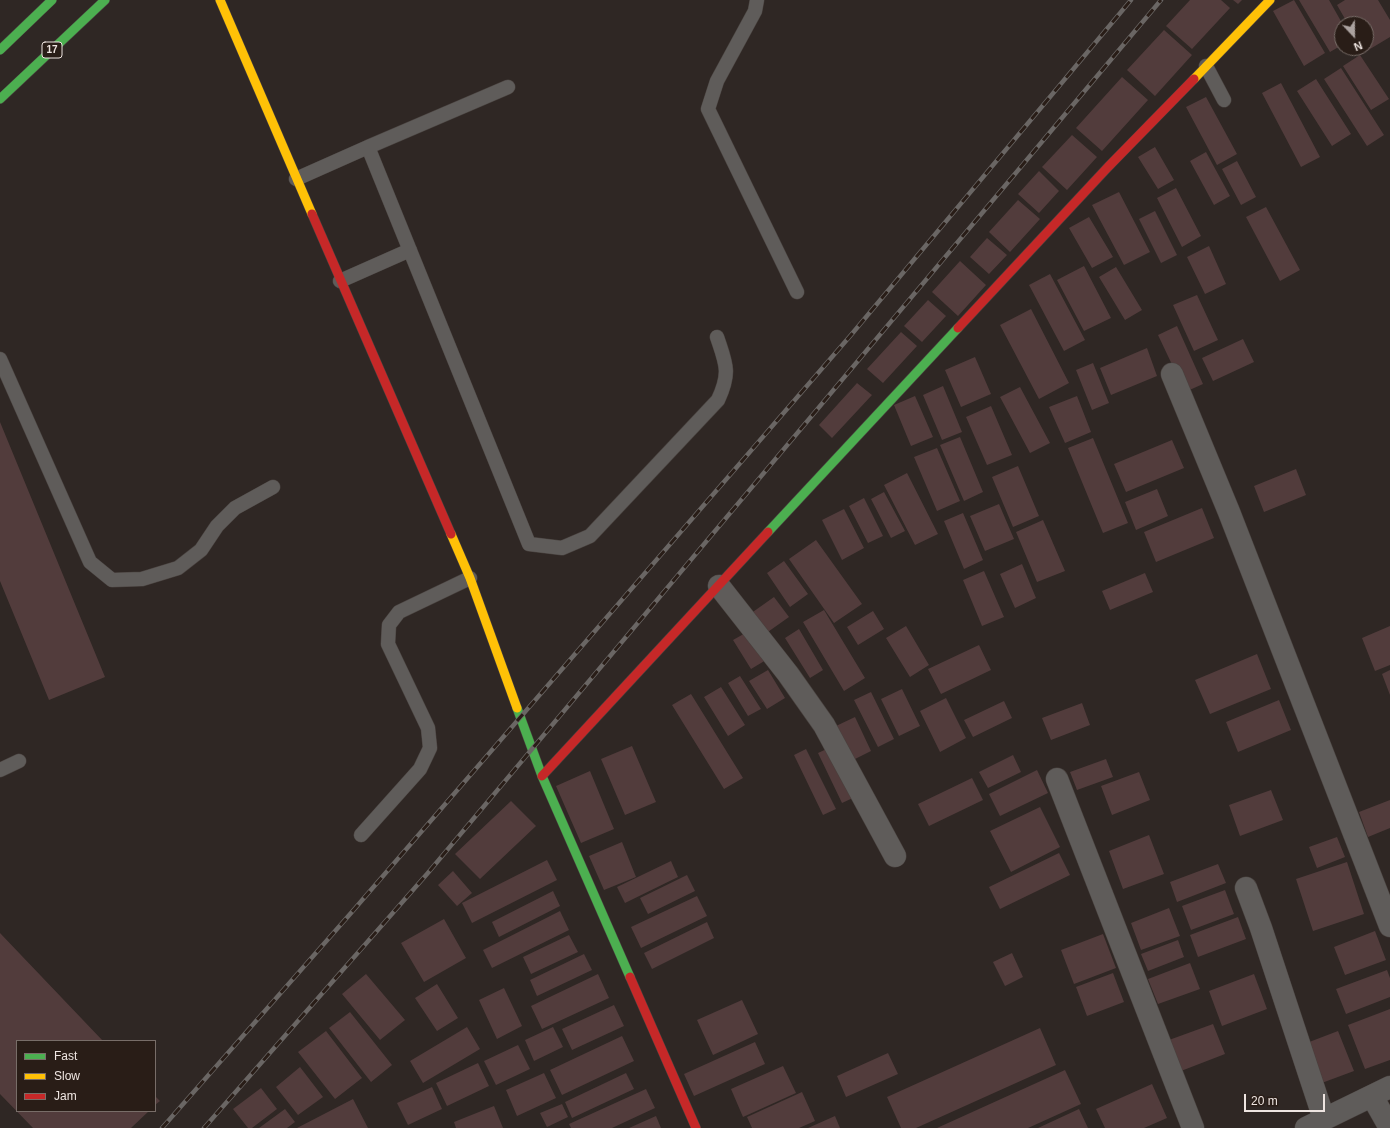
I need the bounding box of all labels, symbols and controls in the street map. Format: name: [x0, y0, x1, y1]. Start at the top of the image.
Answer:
north arrow: [1334, 16, 1374, 56]
text: N: [1352, 39, 1364, 53]
road number: 17: [42, 42, 62, 58]
legend: [16, 1040, 156, 1112]
text: Fast: [54, 1049, 77, 1063]
text: Slow: [54, 1069, 80, 1083]
scale bar: [1246, 1086, 1327, 1112]
text: Jam: [54, 1089, 77, 1103]
text: 20 m: [1251, 1094, 1278, 1108]

